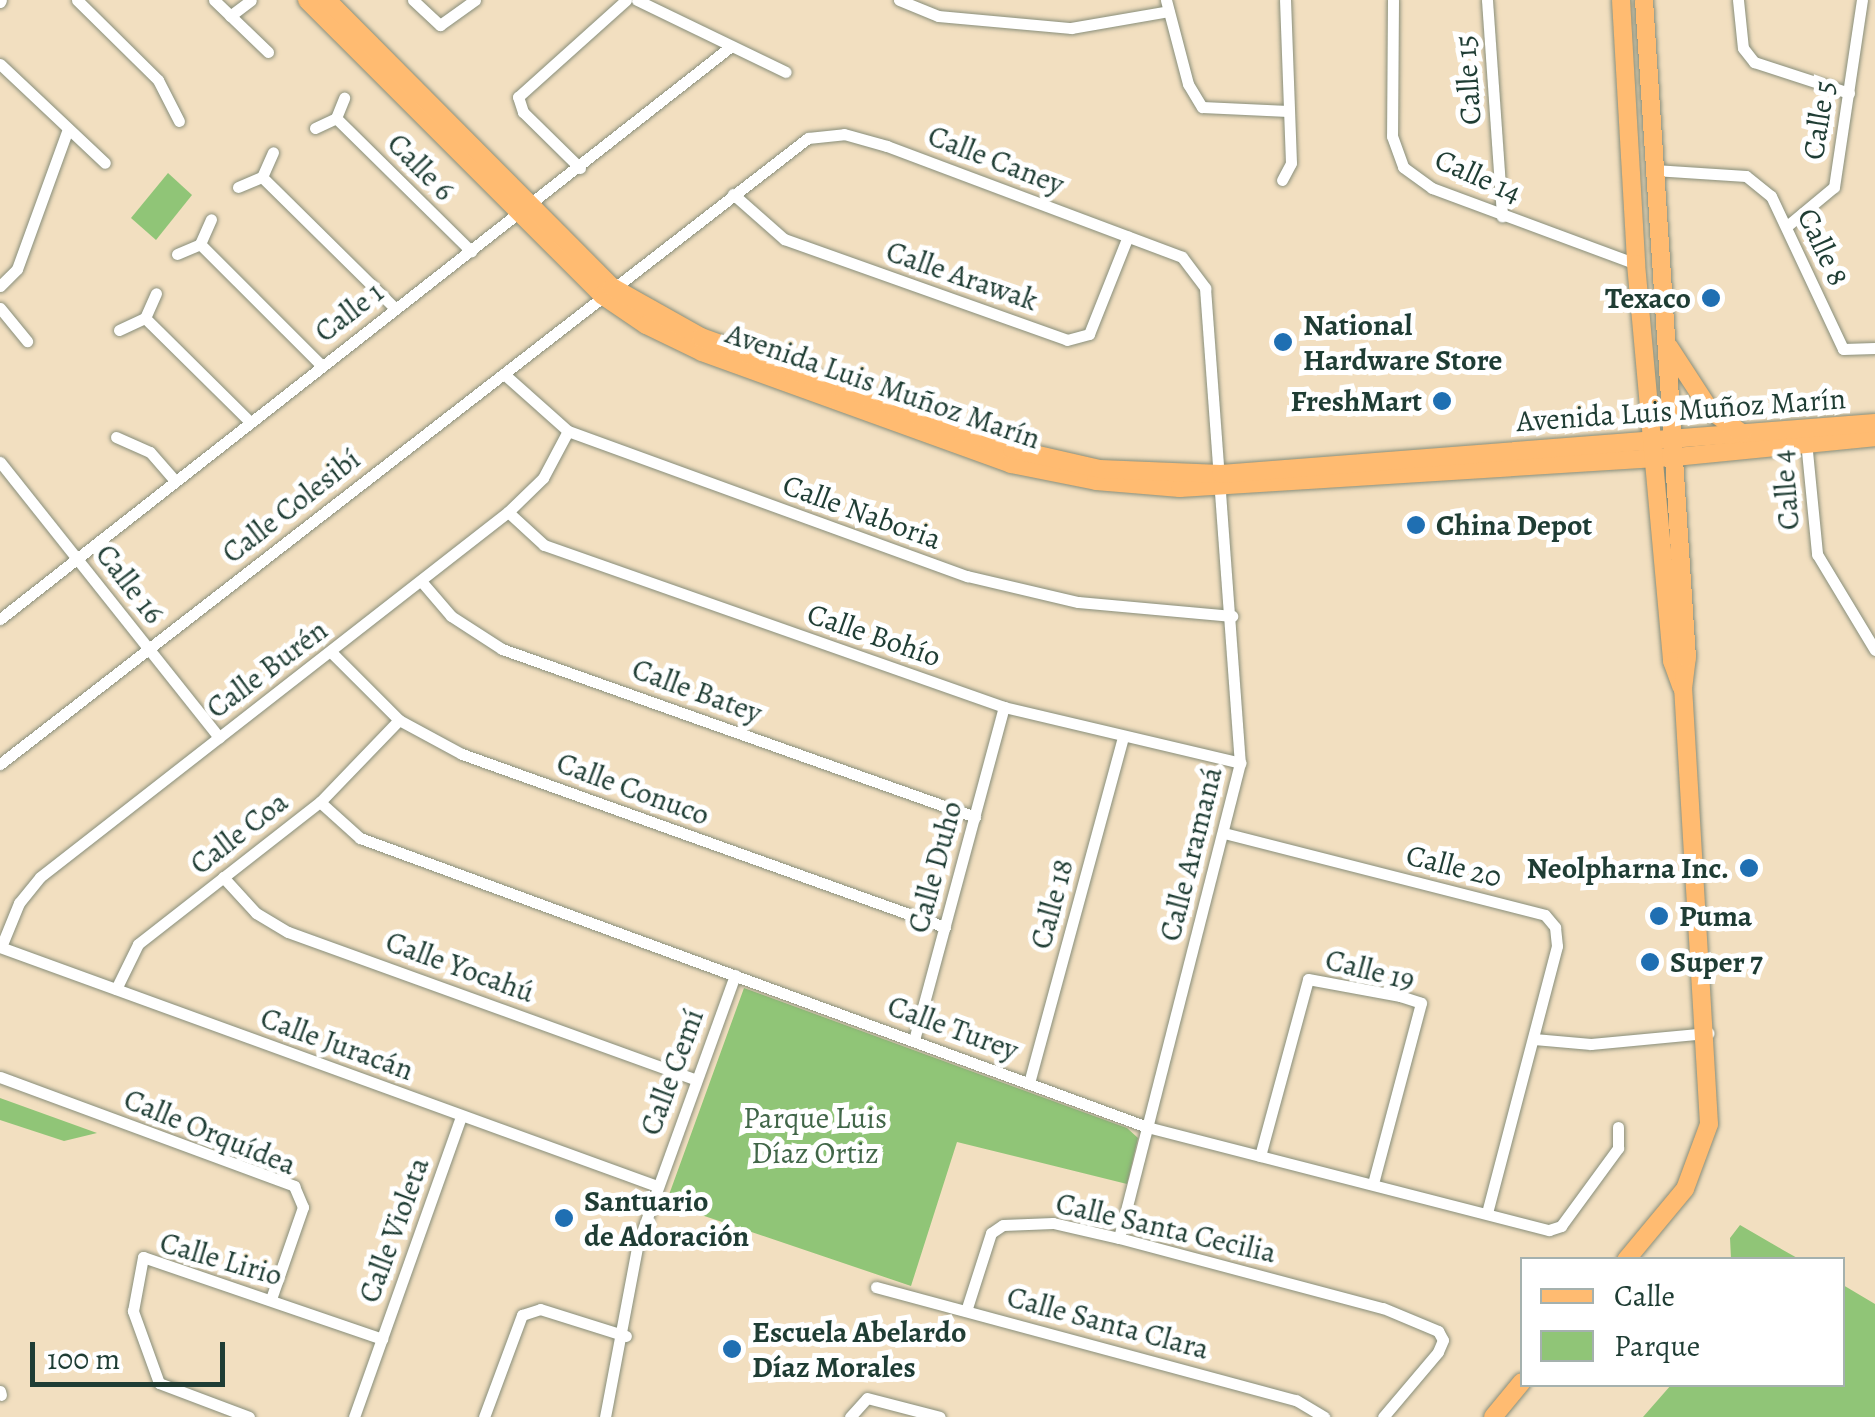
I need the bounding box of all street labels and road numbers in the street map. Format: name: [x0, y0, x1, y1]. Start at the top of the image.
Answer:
street label: Calle 15: [1447, 34, 1489, 126]
street label: Calle 5: [1795, 78, 1843, 162]
street label: Calle Caney: [923, 118, 1069, 202]
street label: Calle 6: [380, 126, 462, 208]
street label: Calle 14: [1429, 141, 1527, 211]
street label: Calle 8: [1790, 203, 1856, 291]
street label: Calle Arawak: [882, 233, 1042, 319]
street label: Calle 1: [308, 274, 390, 350]
street label: Avenida Luis Muñoz Marín: [721, 315, 1045, 457]
street label: Avenida Luis Muñoz Marín: [1515, 381, 1847, 439]
street label: Calle Colesibí: [215, 441, 367, 571]
street label: Calle 4: [1765, 448, 1807, 532]
street label: Calle Naboria: [778, 467, 946, 557]
street label: Calle 16: [88, 537, 172, 631]
street label: Calle Bohío: [803, 595, 945, 675]
street label: Calle Burén: [199, 612, 335, 726]
street label: Calle Batey: [627, 651, 767, 731]
street label: Calle Conuco: [552, 745, 714, 833]
street label: Calle Aramaná: [1152, 763, 1230, 945]
street label: Calle Coa: [183, 784, 295, 882]
street label: Calle Duho: [900, 797, 970, 937]
street label: Calle 20: [1403, 837, 1505, 895]
street label: Calle 18: [1023, 855, 1081, 953]
street label: Calle Yocahú: [381, 924, 539, 1010]
street label: Calle 19: [1322, 942, 1418, 998]
street label: Calle Turey: [883, 988, 1023, 1068]
street label: Calle Juracán: [256, 1000, 418, 1088]
street label: Calle Cemí: [633, 1004, 711, 1140]
street label: Calle Orquídea: [119, 1081, 301, 1183]
street label: Calle Violeta: [351, 1152, 437, 1308]
street label: Calle Santa Cecilia: [1052, 1185, 1280, 1271]
street label: Calle Lirio: [156, 1224, 286, 1294]
street label: Calle Santa Clara: [1003, 1279, 1213, 1367]

